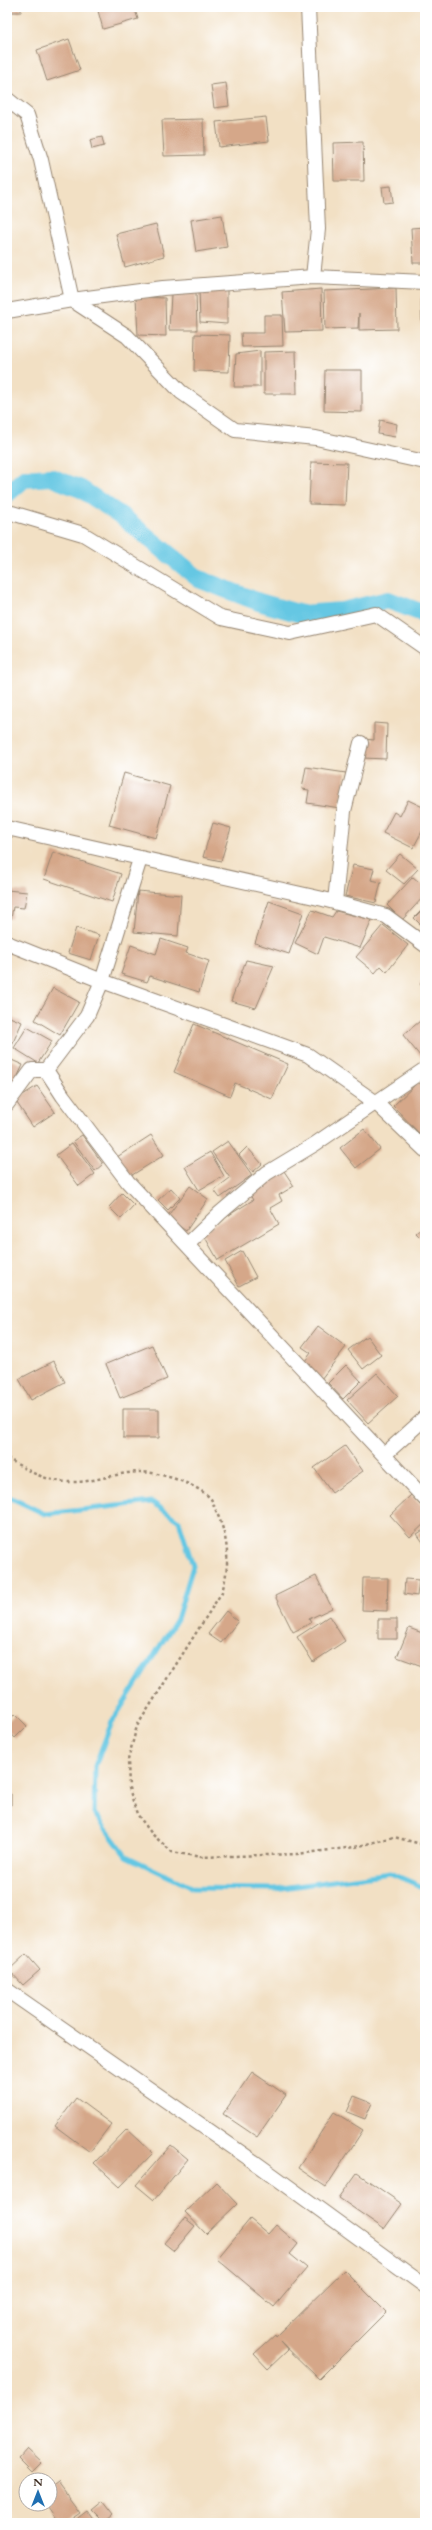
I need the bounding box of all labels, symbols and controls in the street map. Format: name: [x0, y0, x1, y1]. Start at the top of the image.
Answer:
north arrow: [18, 2472, 58, 2512]
text: N: [33, 2475, 43, 2490]

